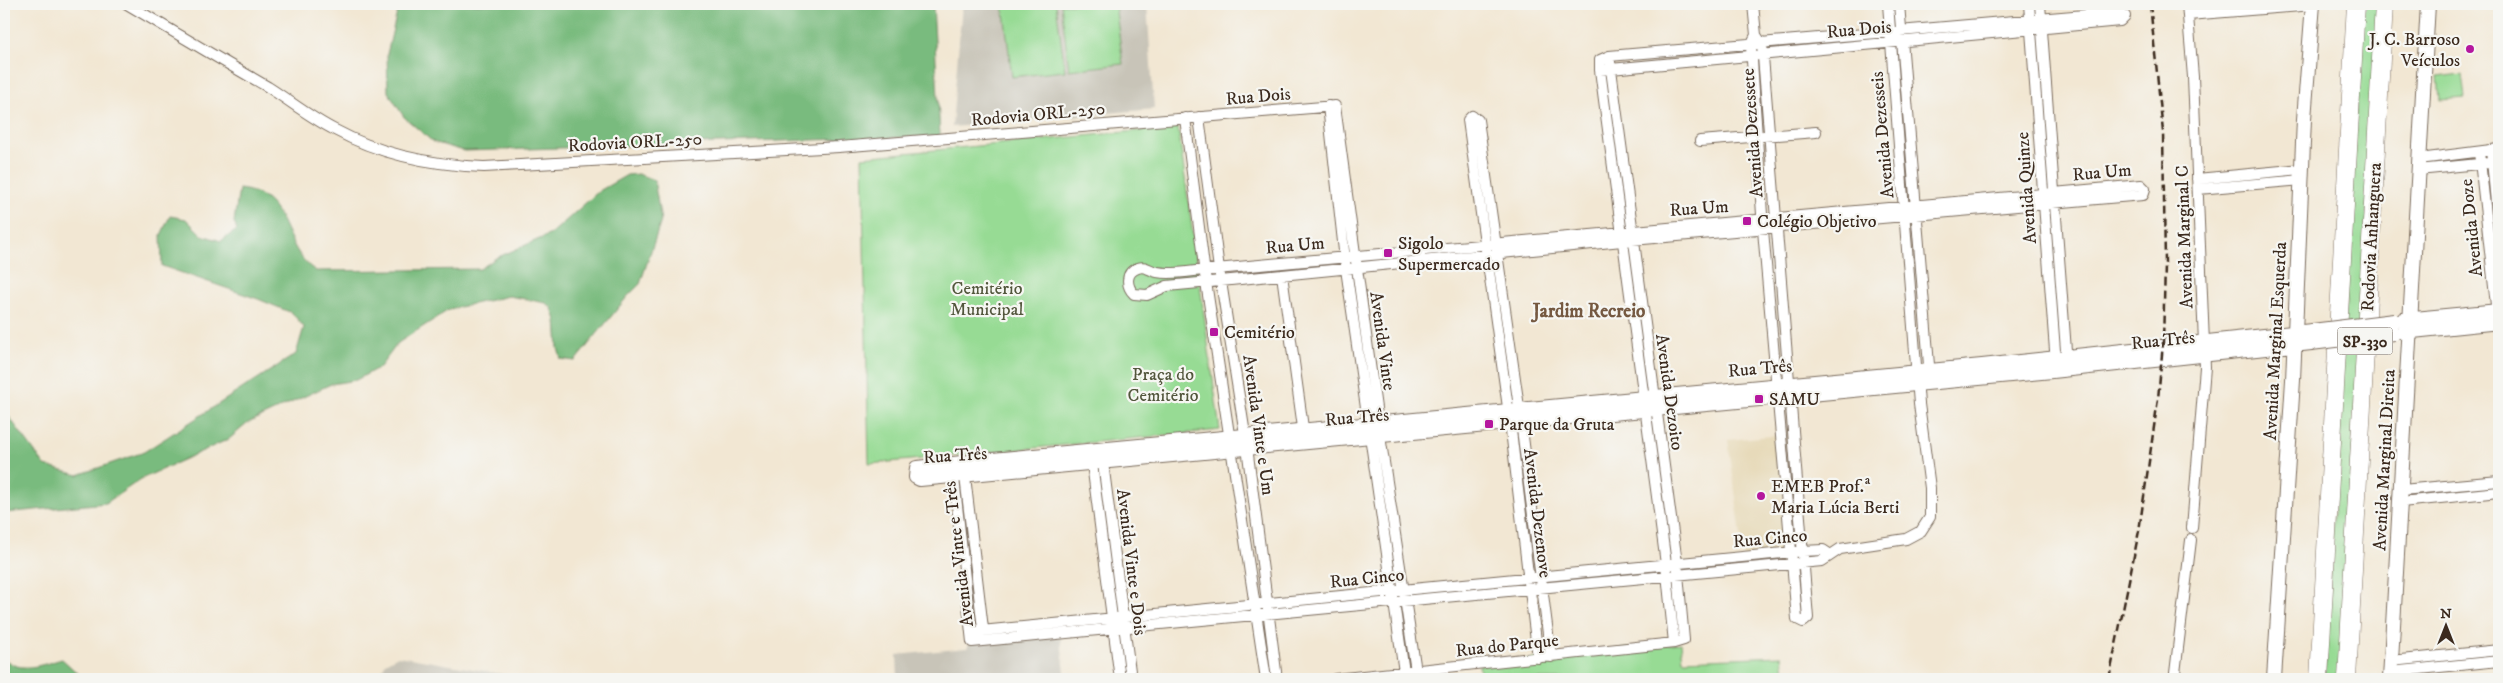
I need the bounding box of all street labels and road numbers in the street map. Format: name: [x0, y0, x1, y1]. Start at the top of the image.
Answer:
street label: Rua Dois: [1826, 16, 1892, 44]
street label: Avenida Dezessete: [1737, 67, 1768, 198]
street label: Avenida Dezesseis: [1866, 71, 1899, 199]
street label: Rua Dois: [1225, 83, 1291, 111]
street label: Rodovia ORL-250: [970, 98, 1106, 132]
street label: Rodovia ORL-250: [567, 128, 703, 158]
street label: Avenida Quinze: [2012, 131, 2042, 245]
street label: Rua Um: [2072, 159, 2133, 187]
street label: Rodovia Anhanguera: [2357, 162, 2387, 312]
street label: Avenida Marginal C: [2172, 165, 2198, 309]
street label: Avenida Doze: [2456, 178, 2488, 278]
street label: Rua Um: [1669, 196, 1729, 222]
street label: Rua Um: [1265, 232, 1326, 260]
street label: Avenida Marginal Esquerda: [2260, 241, 2292, 441]
street label: Avenida Vinte: [1364, 290, 1400, 392]
street label: Rua Três: [2130, 327, 2196, 355]
road number: SP-330: [2338, 328, 2392, 354]
street label: Avenida Dezoito: [1650, 332, 1688, 452]
street label: Avenida Vinte e Um: [1237, 353, 1279, 497]
street label: Rua Três: [1727, 355, 1793, 383]
street label: Avenida Marginal Direita: [2369, 368, 2401, 551]
street label: Rua Três: [1324, 404, 1390, 432]
street label: Rua Três: [922, 443, 988, 469]
street label: Avenida Dezenove: [1518, 447, 1556, 579]
street label: Avenida Vinte e Três: [939, 480, 979, 628]
street label: Avenida Vinte e Dois: [1111, 488, 1151, 637]
street label: Rua Cinco: [1732, 525, 1808, 553]
street label: Rua Cinco: [1329, 564, 1406, 594]
street label: Rua do Parque: [1454, 630, 1560, 662]

